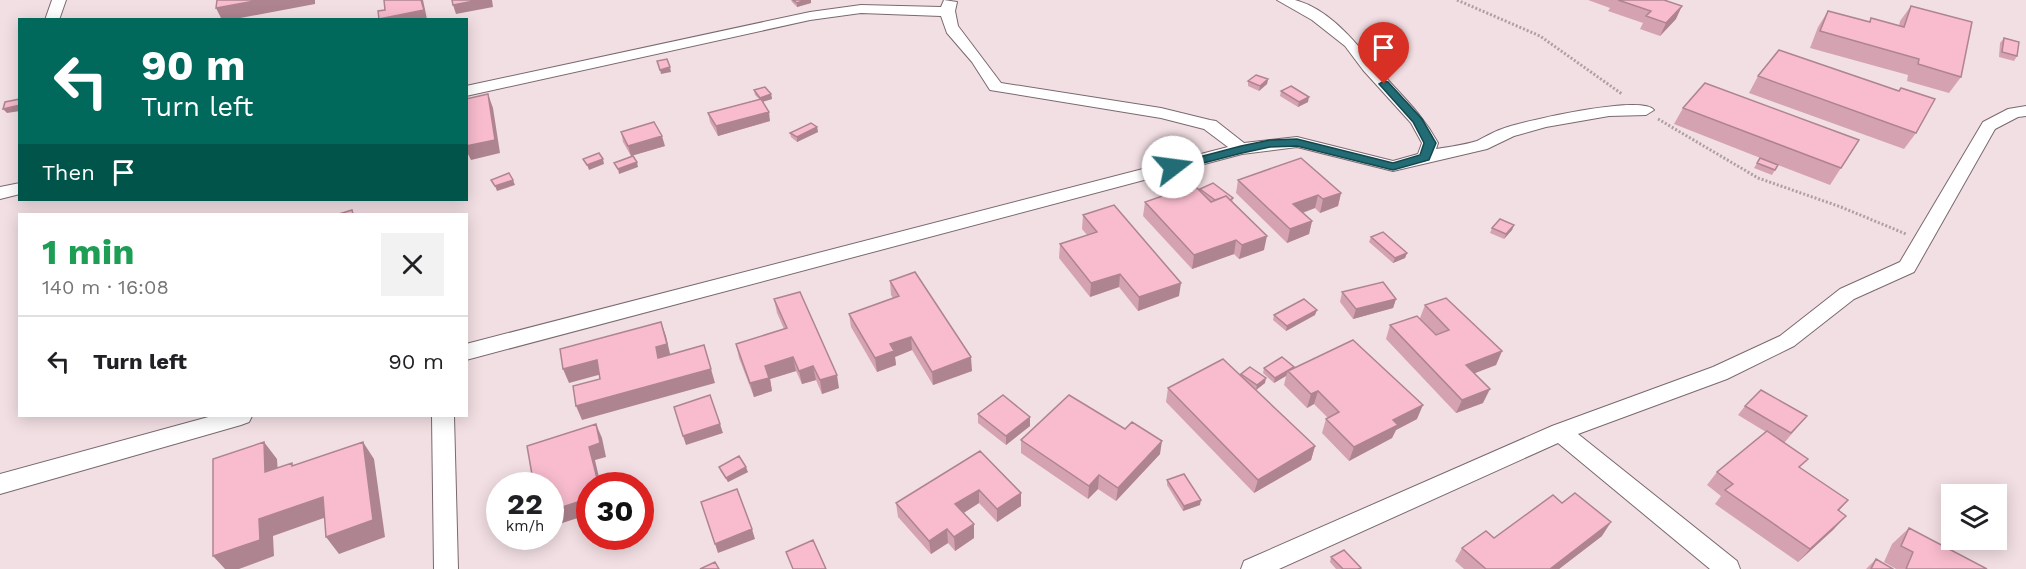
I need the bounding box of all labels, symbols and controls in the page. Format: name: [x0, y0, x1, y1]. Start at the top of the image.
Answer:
pin: [1358, 22, 1409, 84]
icon: arrive: [1367, 31, 1400, 64]
text: 90 m: [141, 41, 245, 90]
icon: left: [42, 42, 120, 120]
text: Turn left: [141, 91, 253, 123]
position arrow: [1141, 135, 1205, 199]
icon: arrive: [107, 156, 140, 189]
text: Then: [42, 160, 95, 185]
text: 1 min: [42, 231, 134, 273]
button: close: [381, 233, 444, 296]
text: 140 m · 16:08: [42, 275, 169, 299]
icon: left: [42, 345, 75, 378]
text: Turn left: [93, 349, 187, 374]
text: 90 m: [388, 349, 444, 374]
speed limit sign: 30: [576, 472, 654, 550]
map controls: [1941, 484, 2007, 550]
button: layers: [1941, 484, 2007, 550]
text: 22: [507, 486, 543, 521]
text: km/h: [506, 517, 544, 535]

